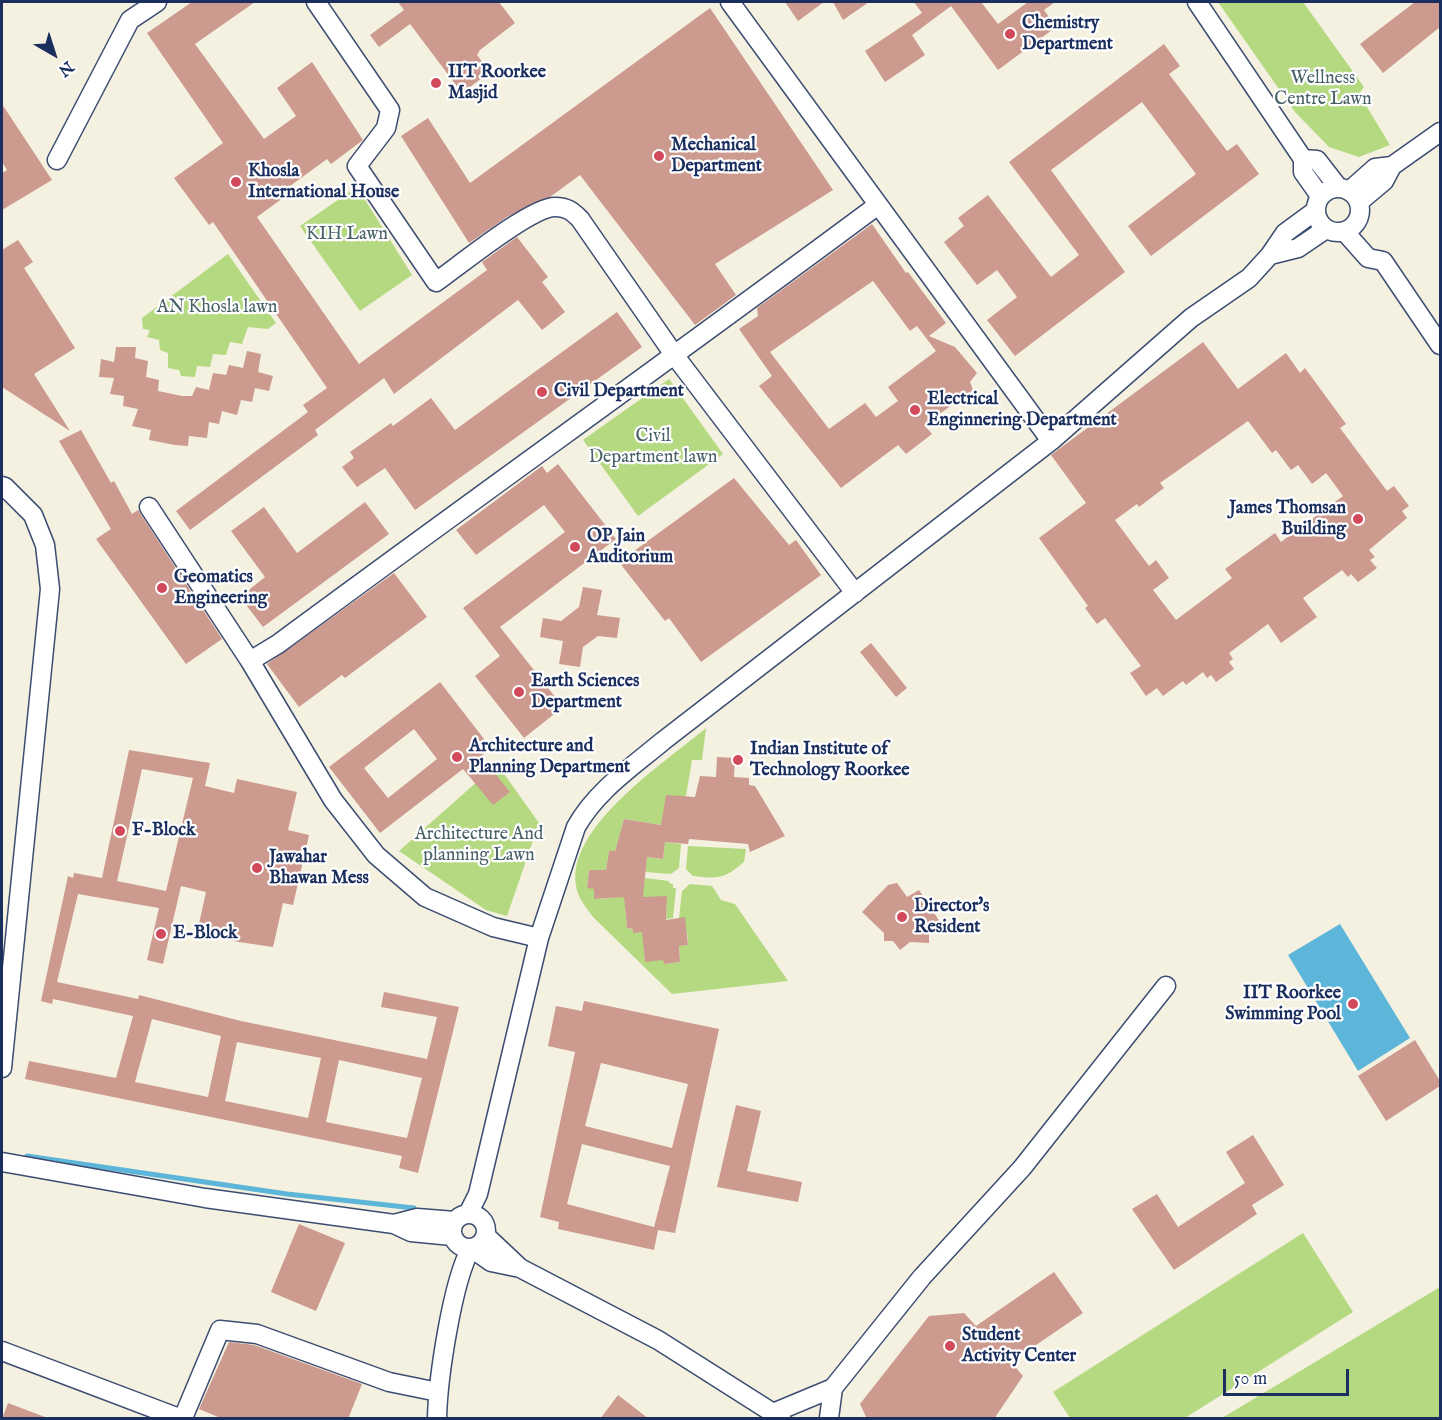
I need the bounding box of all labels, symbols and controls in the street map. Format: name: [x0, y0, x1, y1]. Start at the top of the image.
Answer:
place label: Chemistry Department: [1022, 13, 1113, 56]
north arrow: [24, 24, 84, 84]
marker: Chemistry Department: [1003, 27, 1017, 41]
text: N: [54, 56, 77, 80]
place label: IIT Roorkee Masjid: [448, 62, 546, 104]
park label: Wellness Centre Lawn: [1274, 68, 1372, 110]
marker: IIT Roorkee Masjid: [429, 76, 443, 90]
place label: Mechanical Department: [671, 135, 762, 178]
marker: Mechanical Department: [652, 149, 666, 163]
place label: Khosla International House: [248, 161, 399, 204]
marker: Khosla International House: [229, 175, 243, 189]
park label: KIH Lawn: [306, 224, 388, 246]
park label: AN Khosla lawn: [157, 297, 277, 319]
place label: Civil Department: [554, 381, 684, 403]
marker: Civil Department: [535, 385, 549, 399]
place label: Electrical Enginnering Department: [927, 389, 1117, 432]
marker: Electrical Enginnering Department: [908, 403, 922, 417]
park label: Civil Department lawn: [589, 426, 717, 468]
place label: James Thomsan Building: [1229, 498, 1346, 540]
marker: James Thomsan Building: [1351, 512, 1365, 526]
place label: OP Jain Auditorium: [587, 526, 673, 568]
marker: OP Jain Auditorium: [568, 540, 582, 554]
place label: Geomatics Engineering: [174, 567, 268, 610]
marker: Geomatics Engineering: [155, 581, 169, 595]
place label: Earth Sciences Department: [531, 671, 639, 714]
marker: Earth Sciences Department: [512, 685, 526, 699]
place label: Architecture and Planning Department: [469, 736, 630, 778]
place label: Indian Institute of Technology Roorkee: [750, 739, 910, 782]
marker: Architecture and Planning Department: [450, 750, 464, 764]
marker: Indian Institute of Technology Roorkee: [731, 753, 745, 767]
place label: F-Block: [132, 820, 196, 842]
marker: F-Block: [113, 824, 127, 838]
park label: Architecture And planning Lawn: [415, 824, 543, 866]
place label: Jawahar Bhawan Mess: [269, 847, 369, 890]
marker: Jawahar Bhawan Mess: [250, 861, 264, 875]
place label: Director's Resident: [914, 896, 989, 938]
marker: Director's Resident: [895, 910, 909, 924]
place label: E-Block: [173, 923, 238, 945]
marker: E-Block: [154, 927, 168, 941]
place label: IIT Roorkee Swimming Pool: [1225, 983, 1341, 1026]
marker: IIT Roorkee Swimming Pool: [1346, 997, 1360, 1011]
place label: Student Activity Center: [962, 1325, 1076, 1368]
marker: Student Activity Center: [943, 1339, 957, 1353]
scale bar: [1226, 1357, 1352, 1395]
text: 50 m: [1234, 1368, 1267, 1391]

